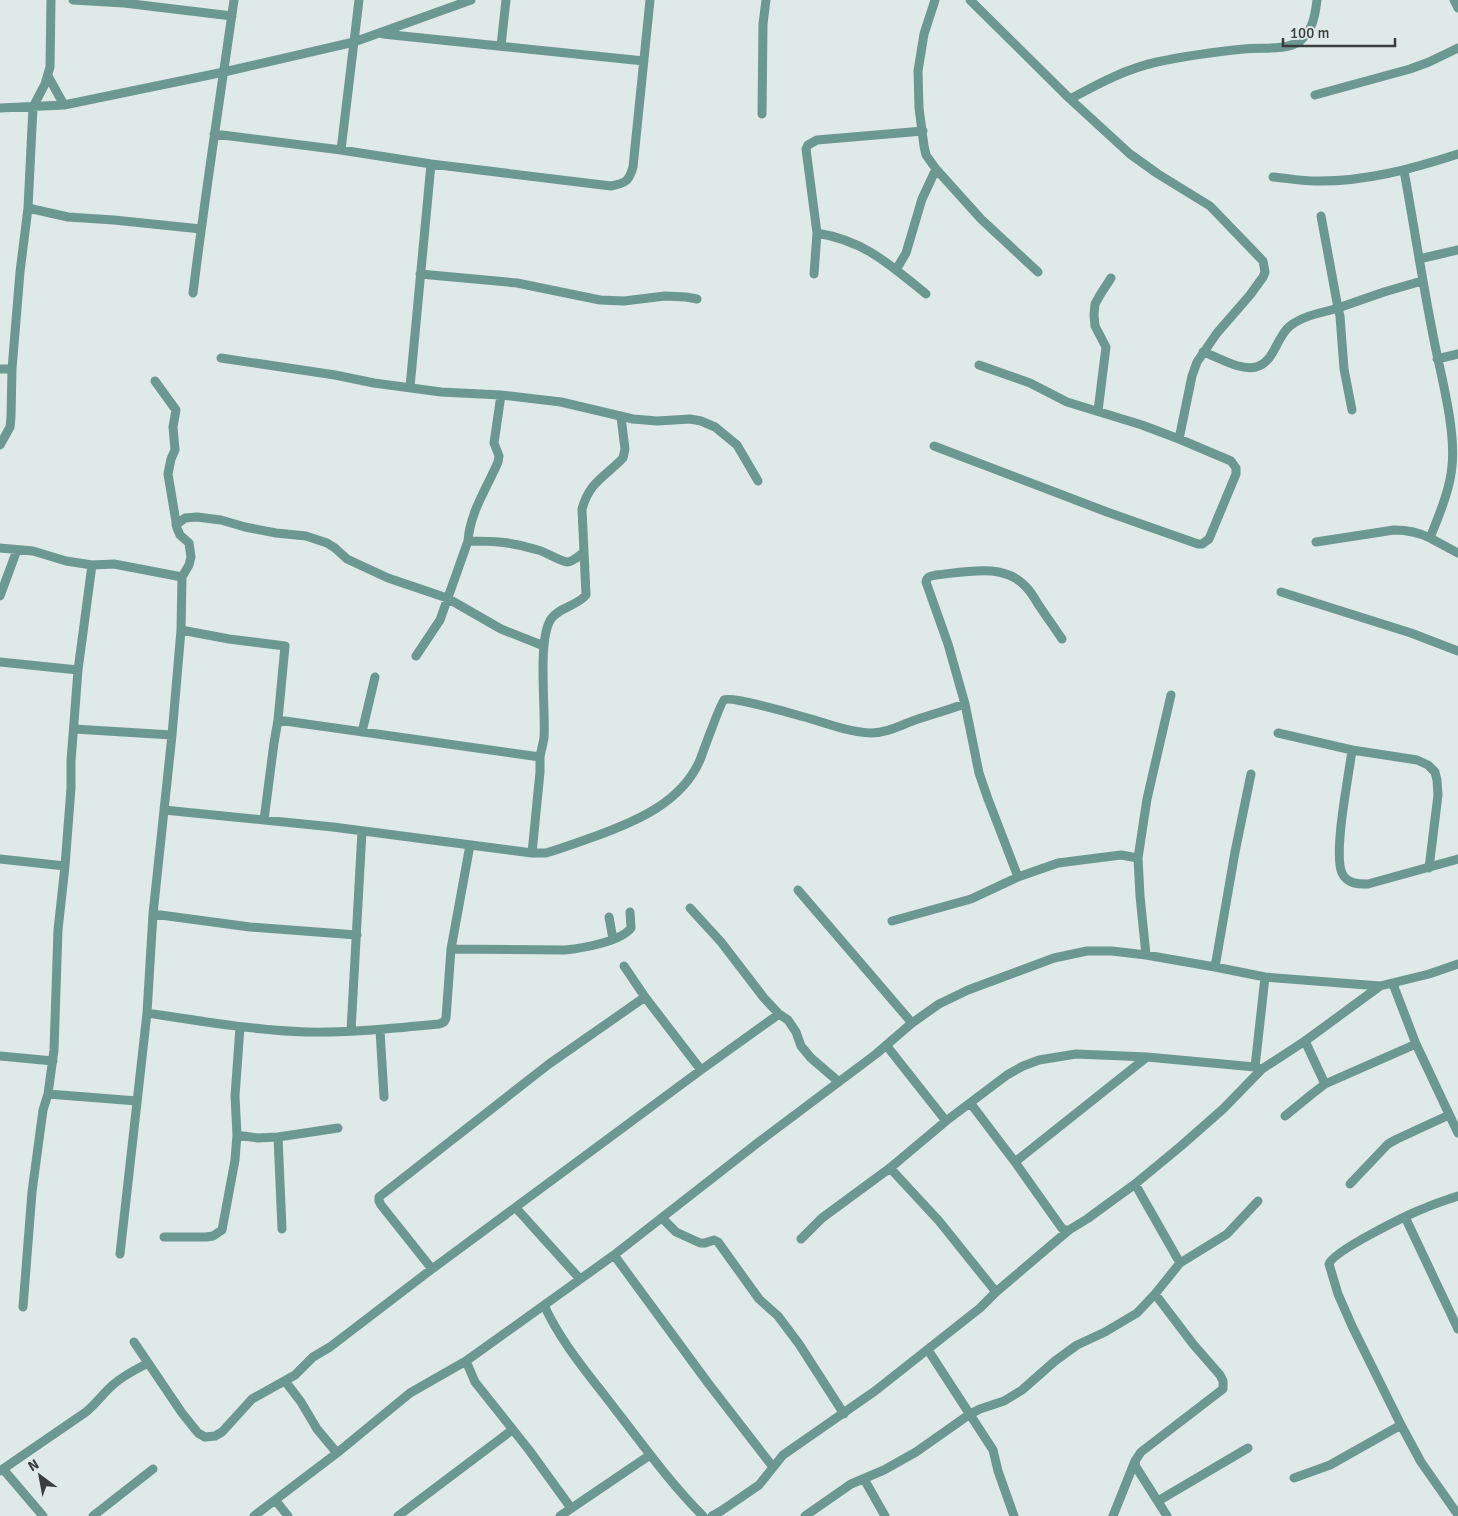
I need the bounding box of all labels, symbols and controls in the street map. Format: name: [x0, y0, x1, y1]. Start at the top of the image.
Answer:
scale bar: [1283, 15, 1396, 47]
text: 100 m: [1290, 24, 1330, 42]
north arrow: [15, 1451, 65, 1501]
text: N: [25, 1456, 42, 1475]

